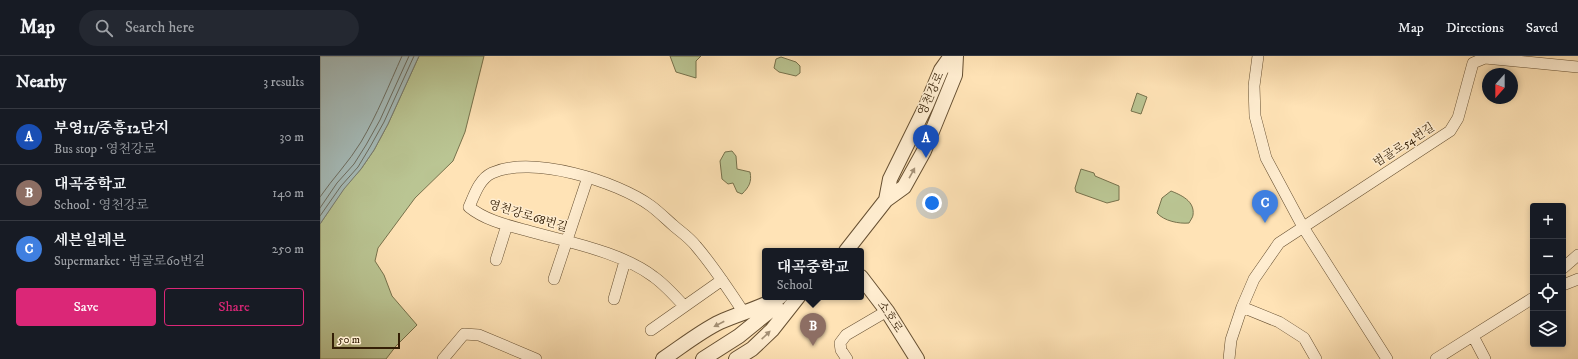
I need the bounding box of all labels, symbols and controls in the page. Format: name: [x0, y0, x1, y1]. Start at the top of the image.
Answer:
search box: [79, 10, 359, 46]
text: Map: [20, 16, 55, 39]
icon: search: [93, 17, 115, 39]
text: Search here: [125, 18, 194, 37]
text: Map: [1398, 19, 1424, 37]
text: Directions: [1446, 19, 1504, 37]
text: Saved: [1526, 19, 1558, 37]
north arrow: [1482, 68, 1518, 104]
street label: 영천강로: [915, 69, 947, 118]
text: Nearby: [16, 71, 66, 93]
text: 3 results: [263, 74, 304, 90]
text: 부영11/중흥12단지: [54, 119, 169, 138]
street label: 범골로54번길: [1370, 120, 1438, 170]
pin: A: [913, 125, 939, 158]
text: A: [25, 129, 33, 145]
text: 30 m: [280, 129, 304, 145]
text: Bus stop · 영천강로: [54, 141, 156, 157]
one-way arrow: [909, 167, 915, 178]
text: 대곡중학교: [54, 175, 126, 194]
text: B: [25, 185, 33, 201]
text: 140 m: [272, 185, 304, 201]
pin: C: [1252, 190, 1278, 223]
your location: [922, 193, 942, 213]
text: School · 영천강로: [54, 197, 149, 213]
street label: 영천강로68번길: [487, 197, 569, 235]
map controls: [1530, 203, 1566, 347]
button: +: [1530, 203, 1566, 239]
text: 세븐일레븐: [54, 231, 126, 250]
button: −: [1530, 239, 1566, 275]
text: C: [25, 241, 33, 257]
text: 250 m: [272, 241, 304, 257]
popup: [762, 248, 864, 300]
text: Supermarket · 범골로60번길: [54, 253, 205, 269]
text: 대곡중학교: [777, 258, 849, 277]
button: locate: [1530, 275, 1566, 311]
text: School: [777, 277, 812, 293]
button: Save: [16, 288, 156, 326]
button: Share: [164, 288, 304, 326]
street label: 소호로: [874, 298, 906, 336]
button: layers: [1530, 311, 1566, 347]
pin: B: [800, 313, 826, 346]
one-way arrow: [713, 320, 725, 327]
scale bar: [332, 331, 400, 350]
one-way arrow: [761, 331, 771, 340]
text: 50 m: [338, 333, 360, 347]

